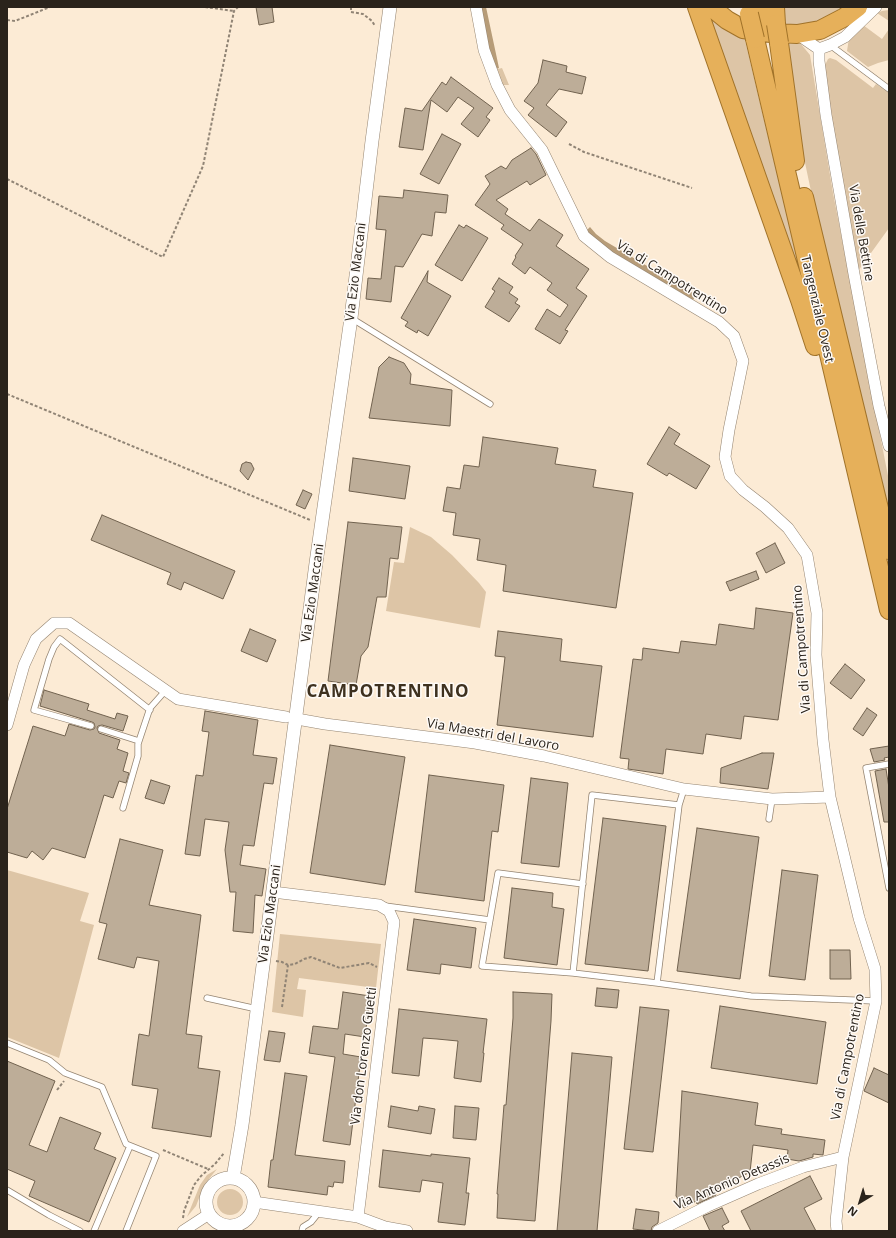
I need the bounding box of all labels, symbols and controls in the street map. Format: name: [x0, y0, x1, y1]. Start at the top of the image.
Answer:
street label: Via delle Bettine: [845, 184, 877, 282]
street label: Via Ezio Maccani: [342, 222, 370, 322]
street label: Via di Campotrentino: [613, 237, 731, 319]
street label: Tangenziale Ovest: [797, 254, 837, 364]
street label: Via Ezio Maccani: [298, 543, 328, 643]
street label: Via di Campotrentino: [790, 584, 814, 714]
district label: CAMPOTRENTINO: [306, 682, 470, 702]
street label: Via Maestri del Lavoro: [426, 716, 560, 754]
street label: Via Ezio Maccani: [255, 864, 285, 964]
street label: Via don Lorenzo Guetti: [348, 986, 380, 1126]
street label: Via di Campotrentino: [828, 992, 868, 1122]
street label: Via Antonio Detassis: [672, 1151, 792, 1213]
north arrow: [840, 1182, 880, 1222]
text: N: [844, 1203, 860, 1221]

